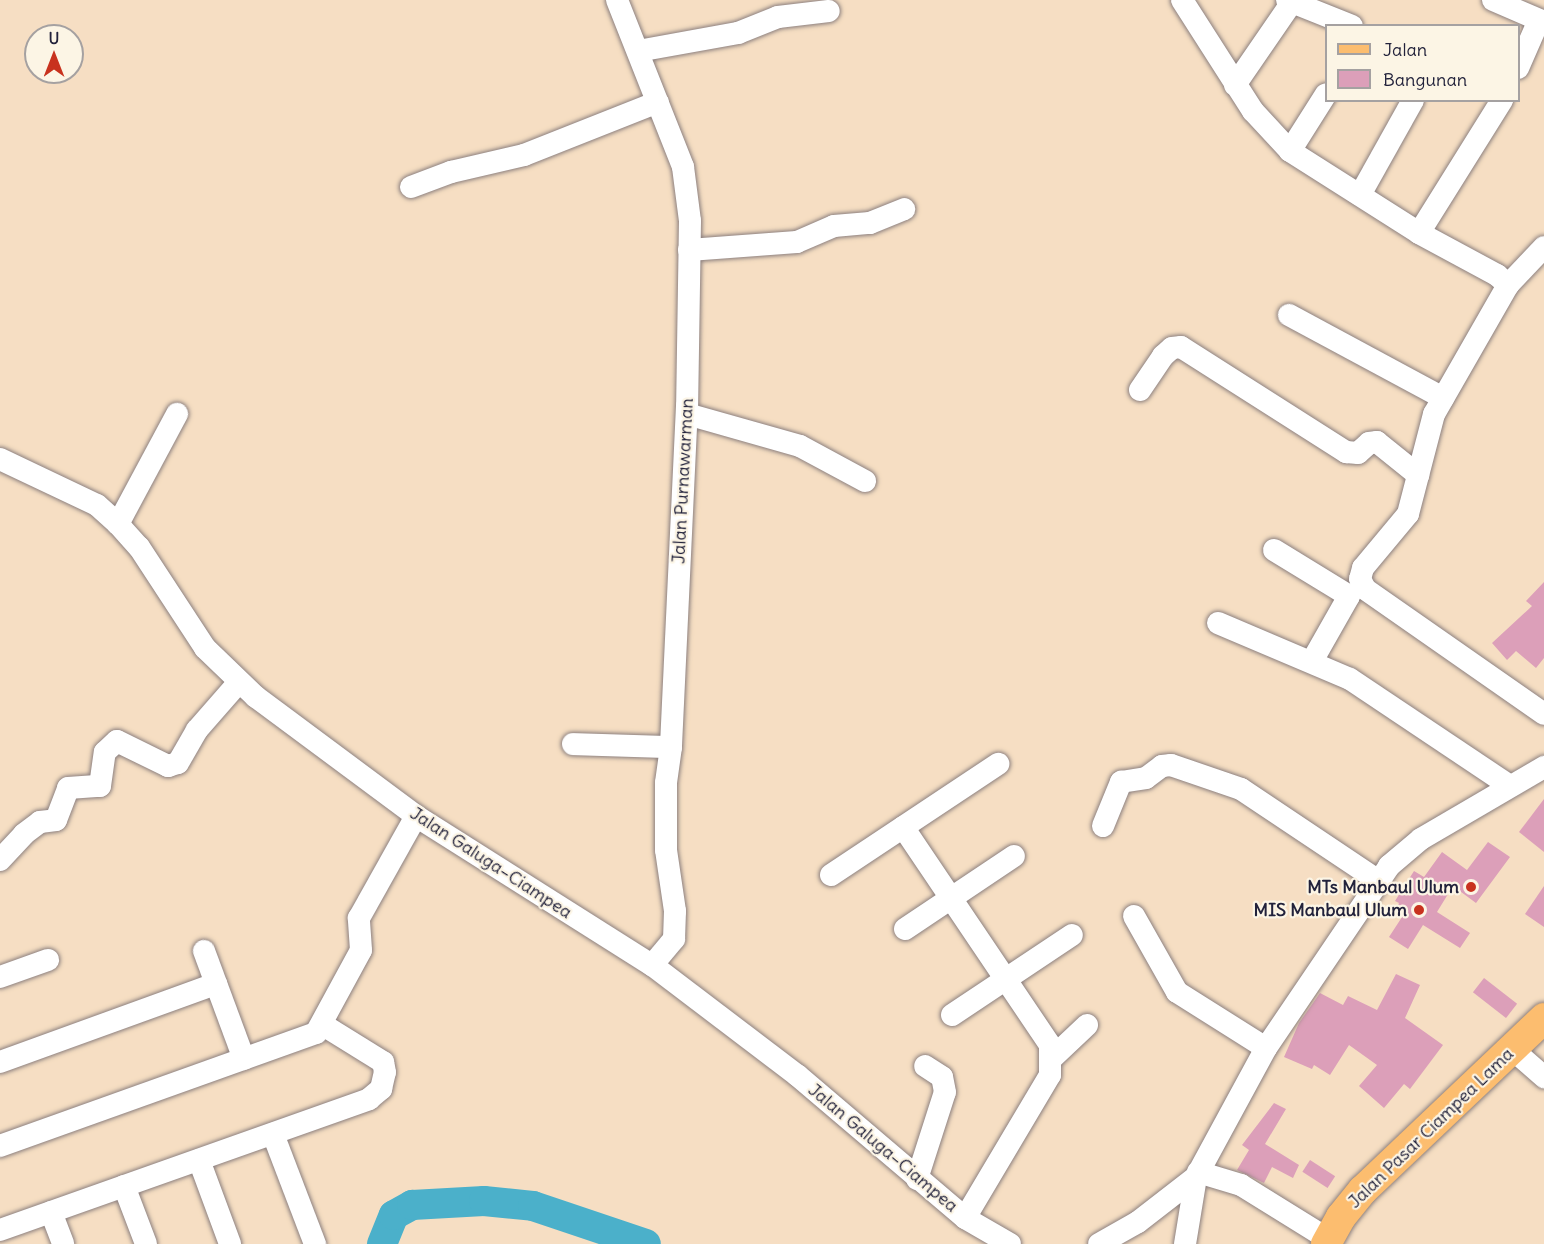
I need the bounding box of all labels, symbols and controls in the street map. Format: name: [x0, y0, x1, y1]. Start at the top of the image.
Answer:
north arrow: [24, 24, 84, 84]
legend: [1325, 24, 1520, 102]
text: U: [49, 28, 59, 48]
text: Jalan: [1383, 38, 1427, 61]
text: Bangunan: [1383, 68, 1467, 91]
street label: Jalan Purnawarman: [668, 398, 698, 564]
street label: Jalan Galuga–Ciampea: [406, 803, 576, 923]
place label: MTs Manbaul Ulum: [1307, 876, 1459, 898]
marker: MTs Manbaul Ulum: [1464, 880, 1478, 894]
place label: MIS Manbaul Ulum: [1254, 899, 1407, 921]
marker: MIS Manbaul Ulum: [1412, 903, 1426, 917]
street label: Jalan Pasar Ciampea Lama: [1344, 1043, 1518, 1213]
street label: Jalan Galuga–Ciampea: [804, 1079, 962, 1217]

